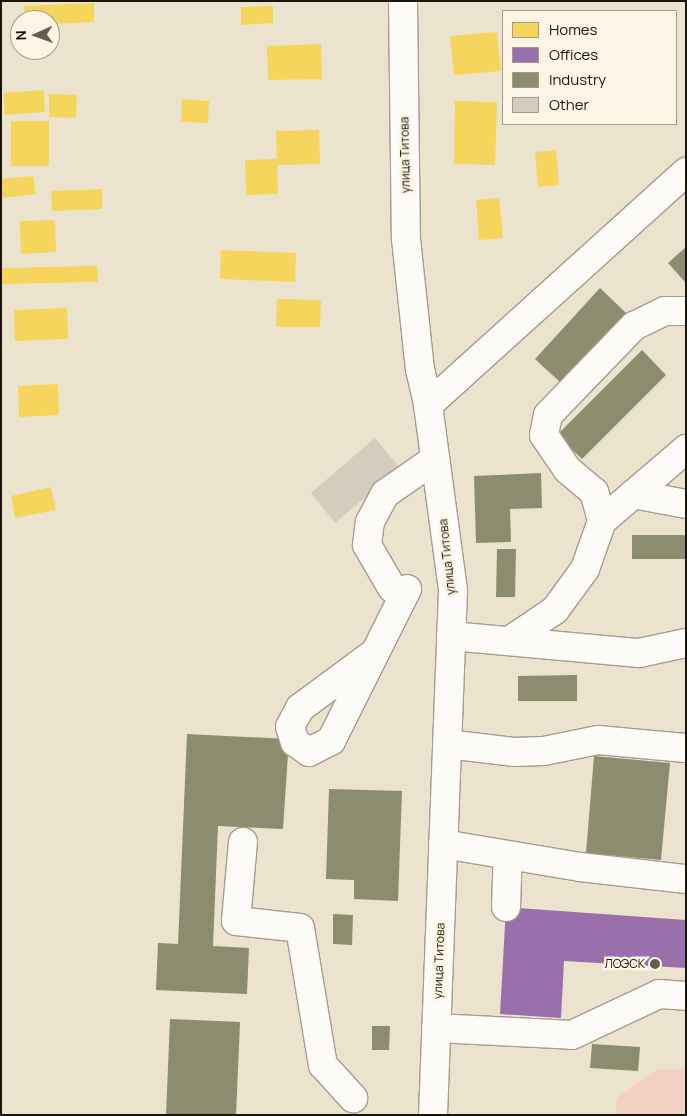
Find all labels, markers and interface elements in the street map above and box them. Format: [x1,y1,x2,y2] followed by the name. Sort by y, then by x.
[10,10,60,60] north arrow
[502,10,677,125] legend
[549,19,597,40] text: Homes
[11,30,30,41] text: N
[549,44,598,65] text: Offices
[549,69,606,90] text: Industry
[549,94,589,115] text: Other
[397,117,413,193] street label: улица Титова
[436,518,458,596] street label: улица Титова
[430,923,448,999] street label: улица Титова
[604,957,645,971] place label: ЛОЭСК
[649,958,661,970] marker: ЛОЭСК

